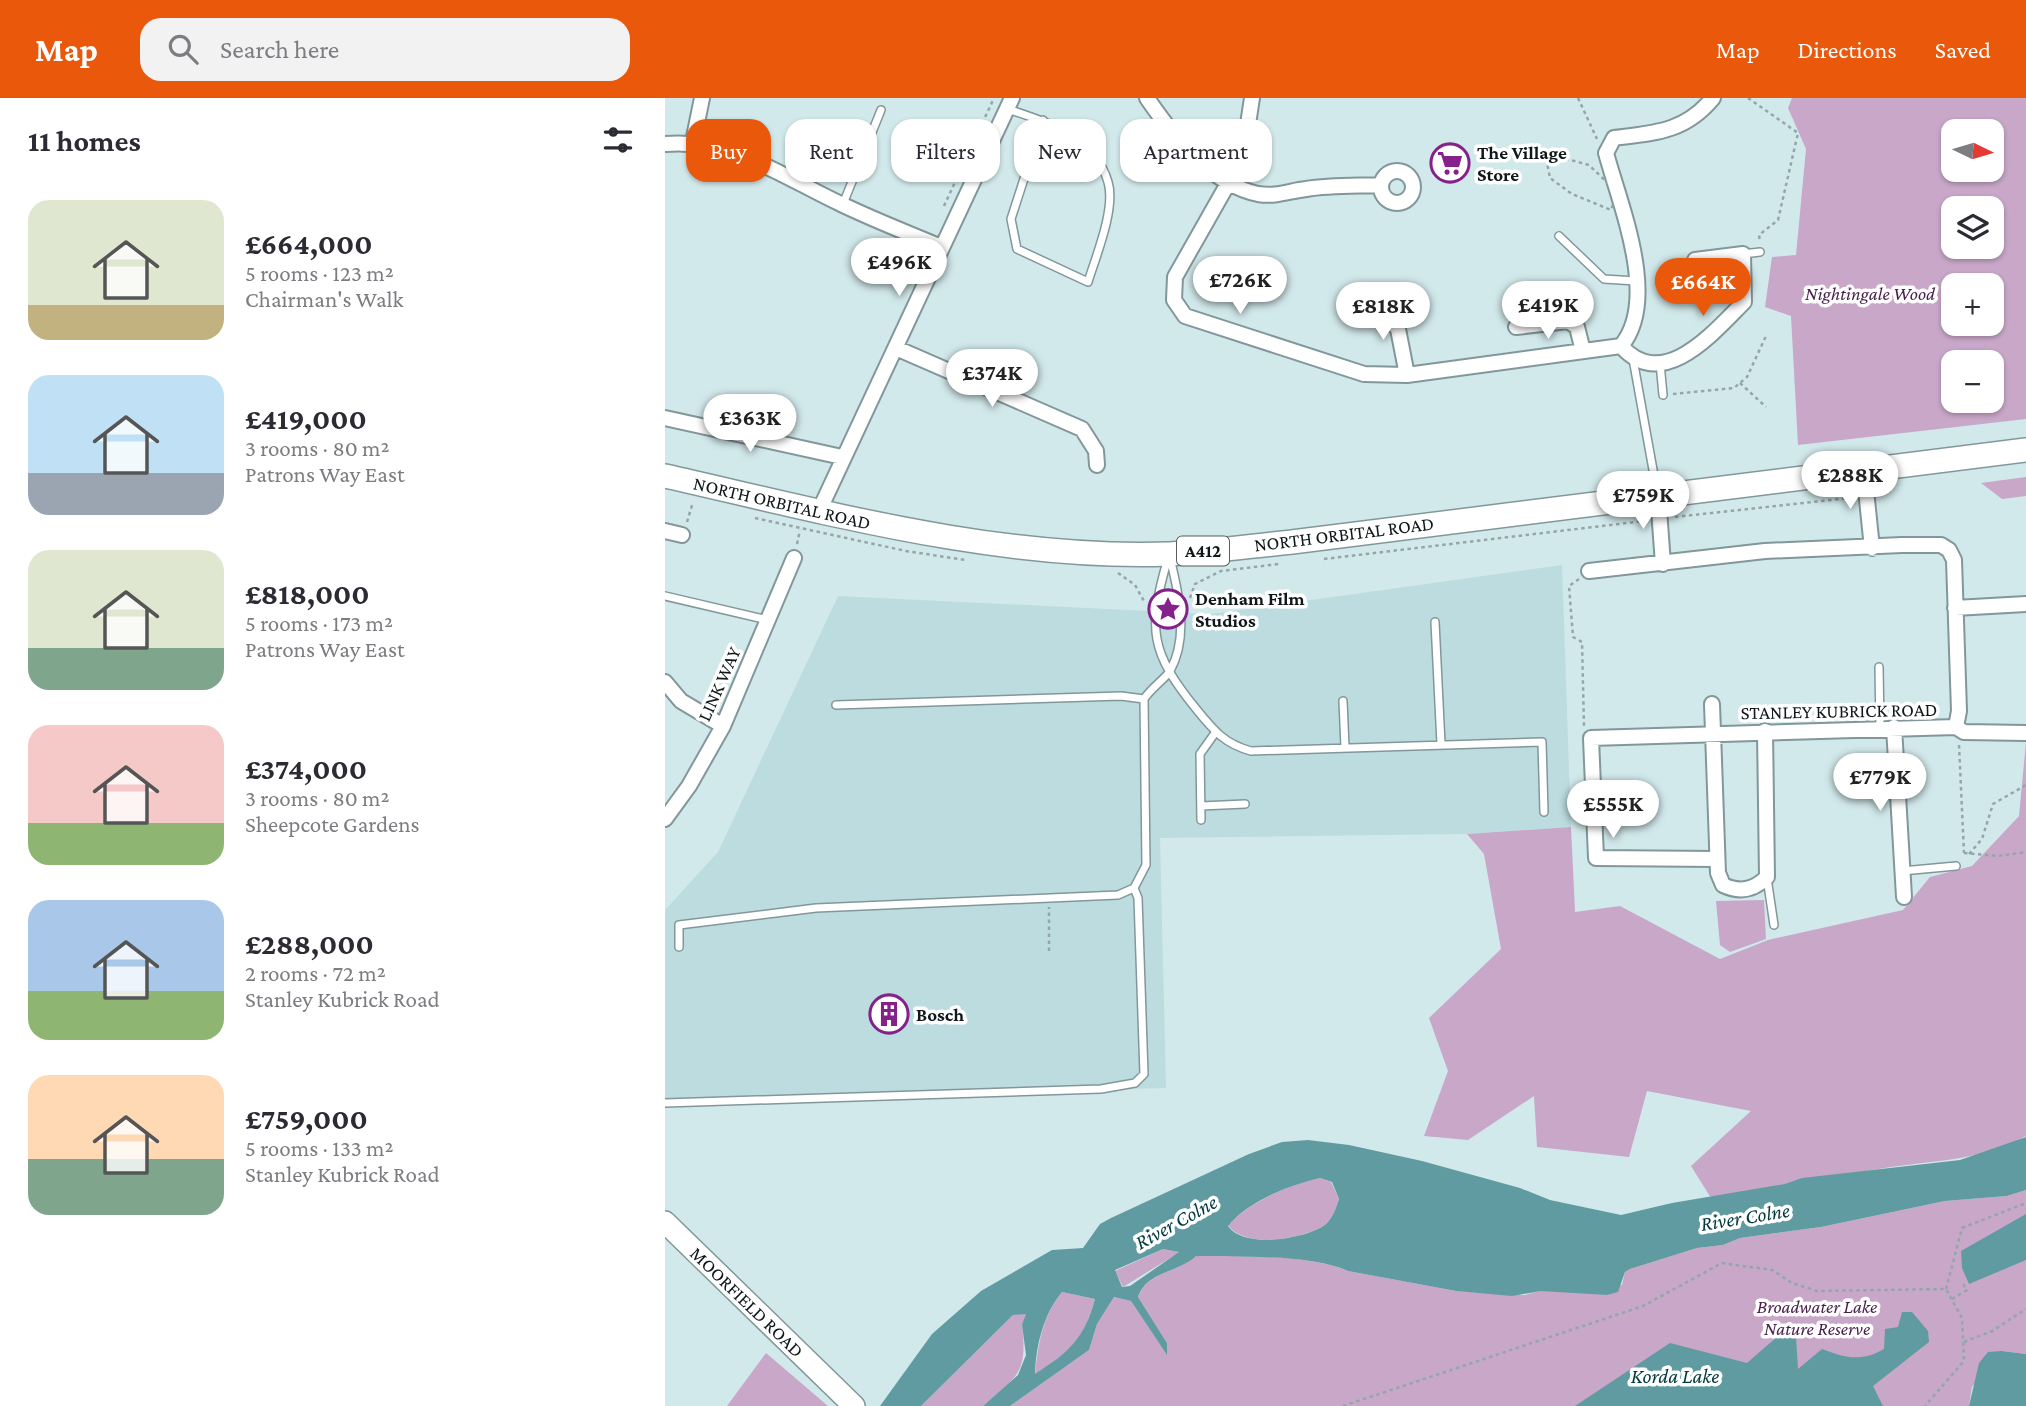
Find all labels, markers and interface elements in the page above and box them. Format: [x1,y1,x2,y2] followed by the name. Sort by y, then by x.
[140,18,630,81] search box
[164,30,202,68] icon: search
[35,31,98,68] text: Map
[220,35,339,64] text: Search here
[1716,36,1760,63] text: Map
[1798,36,1897,63] text: Directions
[1935,36,1991,63] text: Saved
[686,119,771,182] chip: Buy
[785,119,877,182] chip: Rent
[891,119,1000,182] chip: Filters
[1014,119,1106,182] chip: New
[1120,119,1272,182] chip: Apartment
[1941,119,2004,182] north arrow
[1941,119,2004,413] map controls
[599,121,637,159] icon: filters
[28,124,141,157] text: 11 homes
[1429,142,1471,184] supermarket icon: The Village Store
[1477,142,1567,185] place label: The Village Store
[1941,196,2004,259] button: layers
[245,227,373,260] text: £664,000
[84,228,168,312] icon: home
[850,238,948,298] pin: £496K
[867,248,931,274] text: £496K
[1191,256,1289,316] pin: £726K
[1654,258,1752,318] pin: £664K
[245,260,394,286] text: 5 rooms · 123 m²
[1209,266,1271,292] text: £726K
[1671,268,1735,294] text: £664K
[1941,273,2004,336] button: +
[1334,282,1432,342] pin: £818K
[1499,282,1597,341] pin: £419K
[1805,283,1936,304] park label: Nightingale Wood
[245,286,404,312] text: Chairman's Walk
[1518,291,1578,317] text: £419K
[1352,292,1414,318] text: £818K
[943,350,1041,409] pin: £374K
[1941,350,2004,413] button: −
[962,359,1022,385] text: £374K
[701,394,799,454] pin: £363K
[245,402,367,435] text: £419,000
[84,403,168,487] icon: home
[719,404,781,430] text: £363K
[245,435,390,461] text: 3 rooms · 80 m²
[1801,452,1899,511] pin: £288K
[245,461,405,487] text: Patrons Way East
[1817,461,1883,487] text: £288K
[691,472,873,534] street label: NORTH ORBITAL ROAD
[1594,472,1692,531] pin: £759K
[1612,481,1674,507] text: £759K
[1253,513,1435,555] street label: NORTH ORBITAL ROAD
[1177,536,1229,565] road number: A412
[245,577,370,610] text: £818,000
[84,578,168,662] icon: home
[1147,588,1189,630] place icon: Denham Film Studios
[1195,588,1305,631] place label: Denham Film Studios
[245,610,393,636] text: 5 rooms · 173 m²
[245,636,405,662] text: Patrons Way East
[693,643,745,724] street label: LINK WAY
[1741,699,1937,723] street label: STANLEY KUBRICK ROAD
[245,752,367,785] text: £374,000
[84,753,168,837] icon: home
[1831,754,1929,813] pin: £779K
[1849,763,1911,789] text: £779K
[1564,780,1662,840] pin: £555K
[245,785,390,811] text: 3 rooms · 80 m²
[1583,790,1643,816] text: £555K
[245,811,420,837] text: Sheepcote Gardens
[245,927,374,960] text: £288,000
[84,928,168,1012] icon: home
[245,960,386,986] text: 2 rooms · 72 m²
[245,986,440,1012] text: Stanley Kubrick Road
[868,993,910,1035] building icon: Bosch
[916,1004,964,1025] place label: Bosch
[245,1102,368,1135] text: £759,000
[84,1103,168,1187] icon: home
[245,1135,393,1161] text: 5 rooms · 133 m²
[245,1161,440,1187] text: Stanley Kubrick Road
[1131,1190,1221,1254] water label: River Colne
[1699,1198,1791,1236] water label: River Colne
[686,1243,808,1361] street label: MOORFIELD ROAD
[1757,1296,1877,1339] park label: Broadwater Lake Nature Reserve
[1631,1364,1719,1388] water label: Korda Lake

